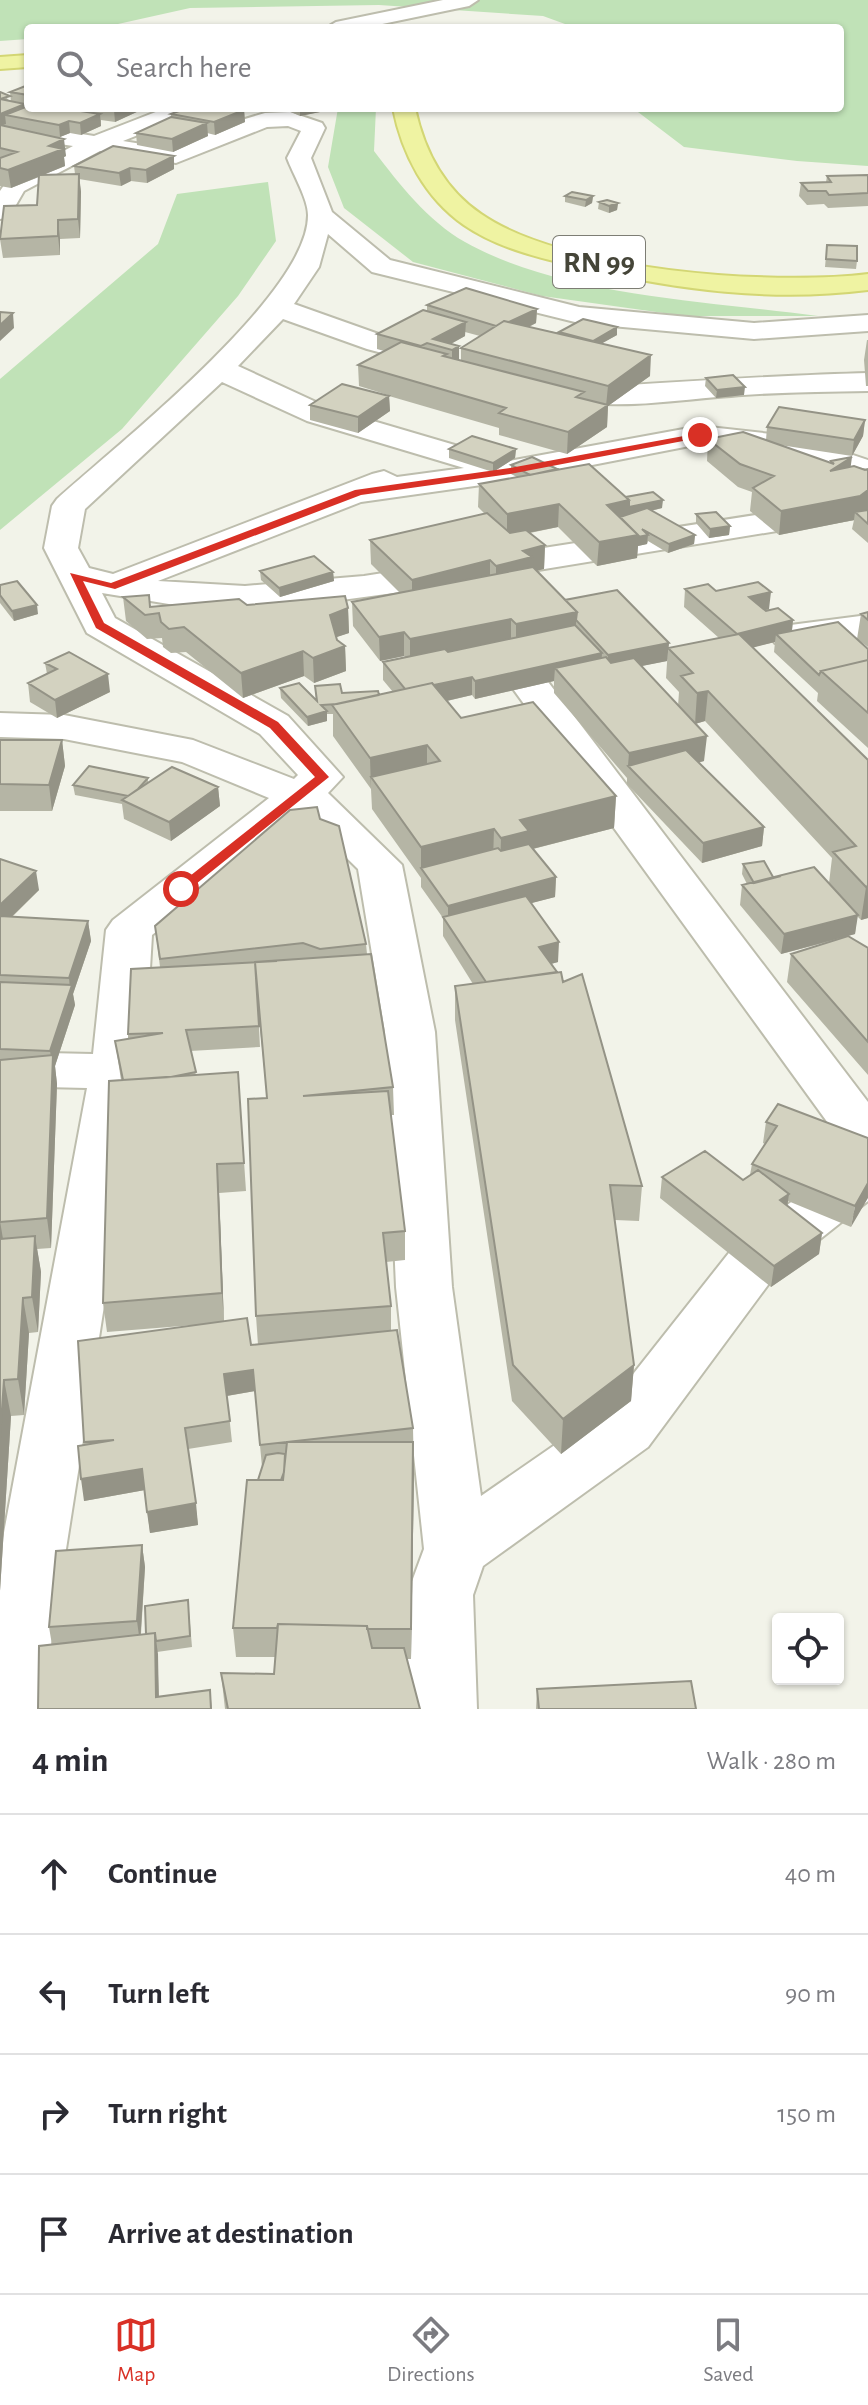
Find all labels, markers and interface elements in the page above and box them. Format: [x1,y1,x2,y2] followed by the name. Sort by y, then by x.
[24,24,844,112] search box
[52,46,96,90] icon: search
[116,53,252,83] text: Search here
[553,236,645,288] road number: RN 99
[682,417,718,453] route end
[163,871,199,907] route start
[772,1613,844,1685] map controls
[772,1613,844,1685] button: locate
[32,1744,109,1778] text: 4 min
[706,1748,836,1774] text: Walk · 280 m
[32,1852,76,1896] icon: ahead
[108,1859,217,1889] text: Continue
[785,1861,836,1887] text: 40 m
[32,1972,76,2016] icon: left
[108,1979,209,2009] text: Turn left
[785,1981,836,2007] text: 90 m
[32,2092,76,2136] icon: right
[108,2099,227,2129] text: Turn right
[777,2101,836,2127] text: 150 m
[32,2212,76,2256] icon: arrive
[108,2219,354,2249] text: Arrive at destination
[114,2313,158,2387] tab: Map
[387,2313,475,2387] tab: Directions
[703,2313,754,2387] tab: Saved

